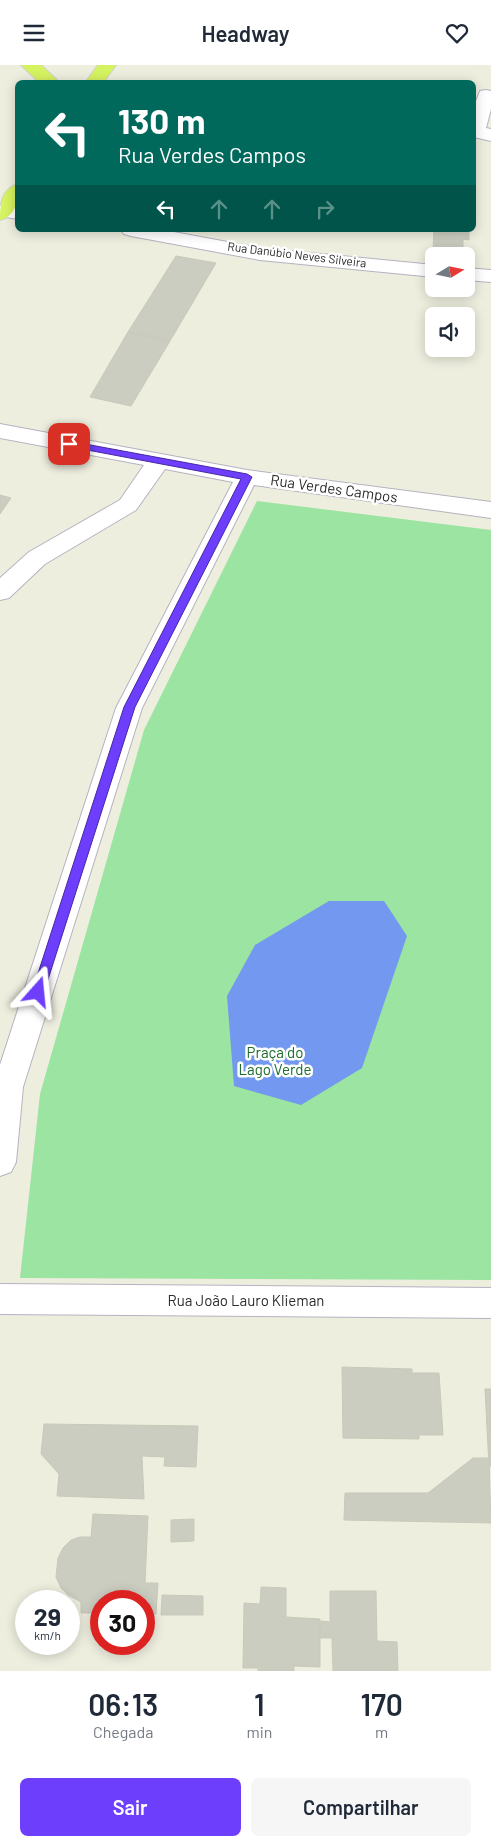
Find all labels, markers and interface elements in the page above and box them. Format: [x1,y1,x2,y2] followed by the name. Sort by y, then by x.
[20,19,48,47] icon: menu
[443,19,471,47] icon: heart
[202,20,289,46] text: Headway
[118,99,205,141] text: 130 m
[35,100,100,165] icon: left
[118,141,306,167] text: Rua Verdes Campos
[152,195,180,223] icon: left
[205,195,233,223] icon: ahead
[258,195,286,223] icon: ahead
[311,195,339,223] icon: right
[227,239,367,269] street label: Rua Danúbio Neves Silveira
[425,247,475,297] north arrow
[425,247,475,357] map controls
[425,307,475,357] button: sound
[48,423,90,465] pin
[55,430,83,458] icon: arrive
[269,470,399,506] street label: Rua Verdes Campos
[11,965,63,1017] position arrow
[238,1043,312,1078] park label: Praça do Lago Verde
[168,1291,324,1309] street label: Rua João Lauro Klieman
[90,1590,155,1655] speed limit sign: 30
[34,1601,61,1631] text: 29
[34,1628,61,1642] text: km/h
[88,1686,158,1722] text: 06:13
[254,1686,265,1722] text: 1
[361,1686,403,1722] text: 170
[93,1722,153,1741] text: Chegada
[246,1722,272,1741] text: min
[375,1722,388,1741] text: m
[20,1778,241,1836] button: Sair
[251,1778,471,1836] button: Compartilhar

